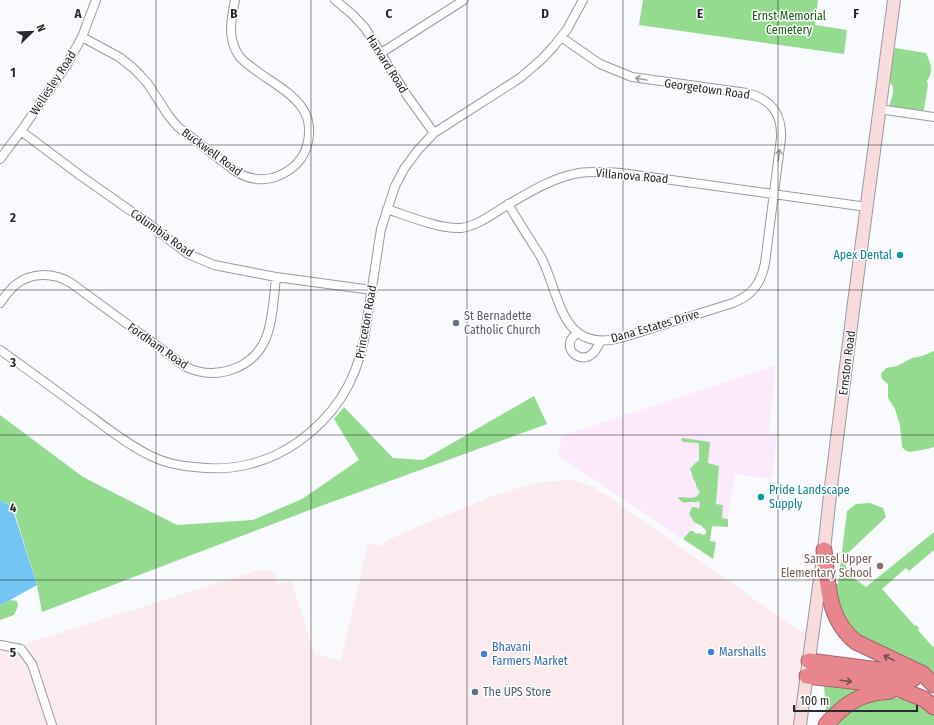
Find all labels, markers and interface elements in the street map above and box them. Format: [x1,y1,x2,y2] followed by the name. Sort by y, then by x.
[73,6,82,21] text: A
[230,6,238,21] text: B
[386,6,393,21] text: C
[541,6,549,21] text: D
[697,6,703,21] text: E
[853,6,859,21] text: F
[752,9,826,37] park label: Ernst Memorial Cemetery
[12,12,52,52] north arrow
[33,23,48,34] text: N
[363,32,411,96] street label: Harvard Road
[27,48,79,118] street label: Wellesley Road
[10,65,16,80] text: 1
[635,75,648,83] one-way arrow
[663,76,751,102] street label: Georgetown Road
[179,125,245,179] street label: Buckwell Road
[775,149,783,162] one-way arrow
[595,166,669,186] street label: Villanova Road
[128,206,196,260] street label: Columbia Road
[9,210,16,225] text: 2
[833,248,892,262] place label: Apex Dental
[895,250,905,260] marker: Apex Dental
[353,284,379,360] street label: Princeton Road
[609,307,701,345] street label: Dana Estates Drive
[464,309,540,337] place label: St Bernadette Catholic Church
[451,318,461,328] marker: St Bernadette Catholic Church
[125,320,191,372] street label: Fordham Road
[836,330,858,396] street label: Ernston Road
[9,355,16,370] text: 3
[769,483,850,511] place label: Pride Landscape Supply
[756,492,766,502] marker: Pride Landscape Supply
[10,500,17,515] text: 4
[781,552,873,580] place label: Samsel Upper Elementary School
[875,561,885,571] marker: Samsel Upper Elementary School
[492,640,568,668] place label: Bhavani Farmers Market
[10,645,16,660] text: 5
[719,645,766,659] place label: Marshalls
[706,647,716,657] marker: Marshalls
[479,649,489,659] marker: Bhavani Farmers Market
[883,654,895,661] one-way arrow
[839,677,852,685] one-way arrow
[483,685,551,699] place label: The UPS Store
[470,687,480,697] marker: The UPS Store
[794,687,917,713] scale bar
[800,694,829,708] text: 100 m

